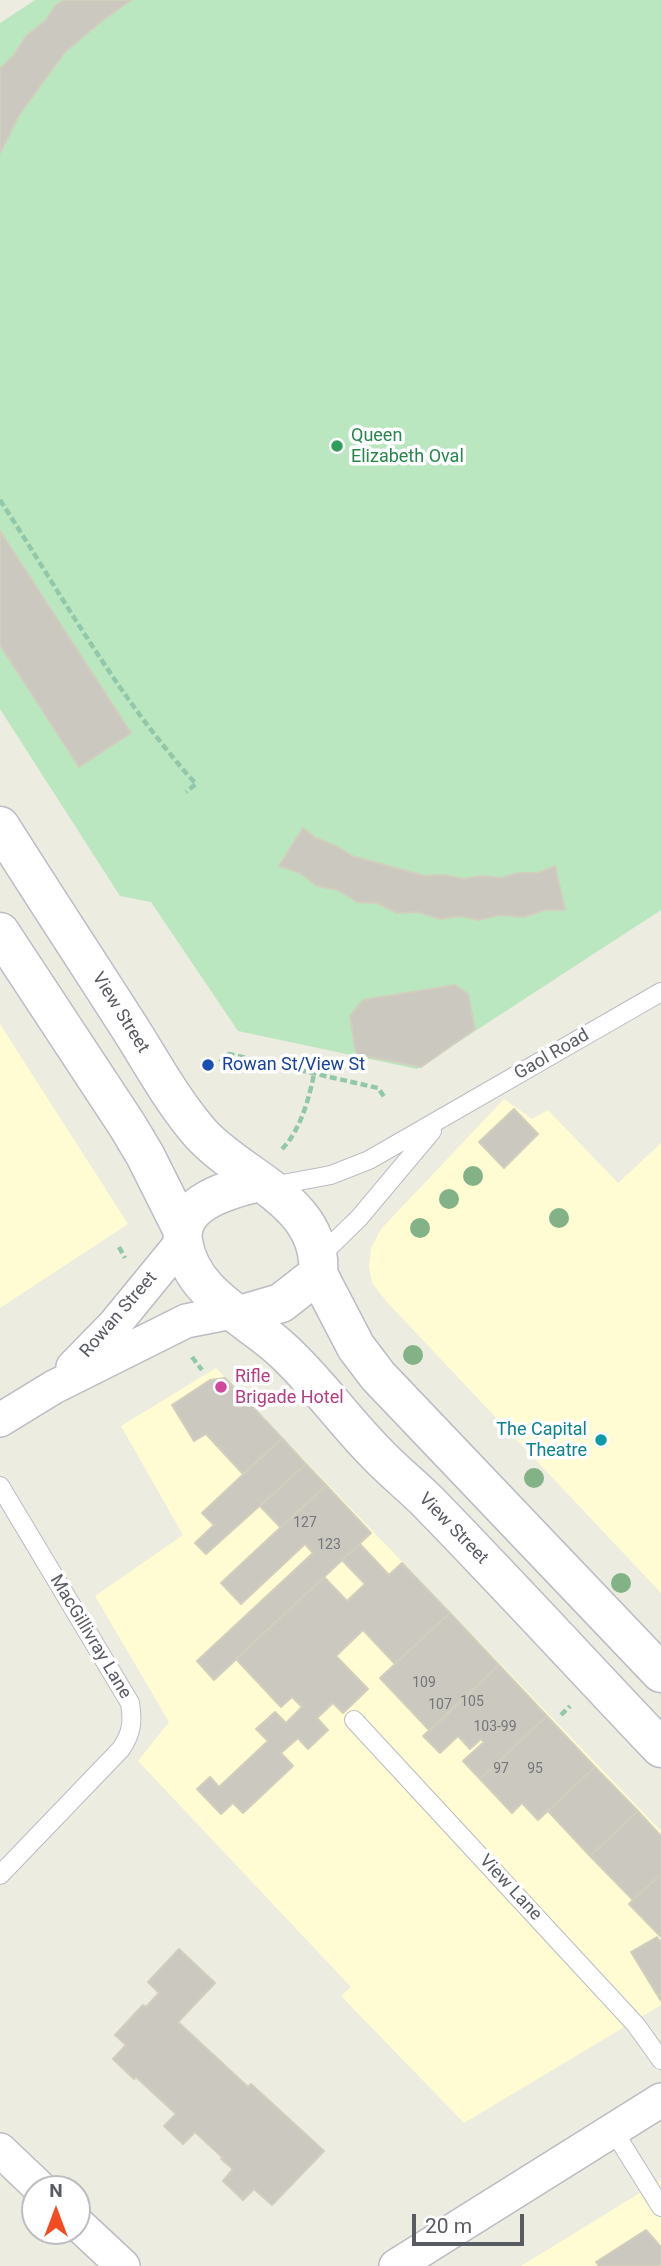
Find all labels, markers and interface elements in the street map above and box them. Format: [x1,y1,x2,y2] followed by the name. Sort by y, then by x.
[351,425,464,467] place label: Queen Elizabeth Oval
[329,438,345,454] marker: Queen Elizabeth Oval
[87,969,153,1057] street label: View Street
[511,1025,593,1085] street label: Gaol Road
[222,1054,365,1076] place label: Rowan St/View St
[200,1057,216,1073] marker: Rowan St/View St
[76,1268,162,1362] street label: Rowan Street
[235,1366,344,1408] place label: Rifle Brigade Hotel
[213,1379,229,1395] marker: Rifle Brigade Hotel
[496,1419,587,1462] place label: The Capital Theatre
[593,1432,609,1448] marker: The Capital Theatre
[414,1489,492,1569] street label: View Street
[293,1515,317,1531] house number: 127
[317,1537,341,1553] house number: 123
[44,1571,136,1703] street label: MacGillivray Lane
[412,1675,436,1691] house number: 109
[460,1694,484,1710] house number: 105
[428,1697,452,1713] house number: 107
[473,1719,517,1735] house number: 103-99
[493,1761,509,1777] house number: 97
[527,1761,543,1777] house number: 95
[474,1851,546,1925] street label: View Lane
[21,2175,91,2245] north arrow
[49,2179,63,2202] text: N
[416,2200,528,2244] scale bar
[425,2214,472,2238] text: 20 m

